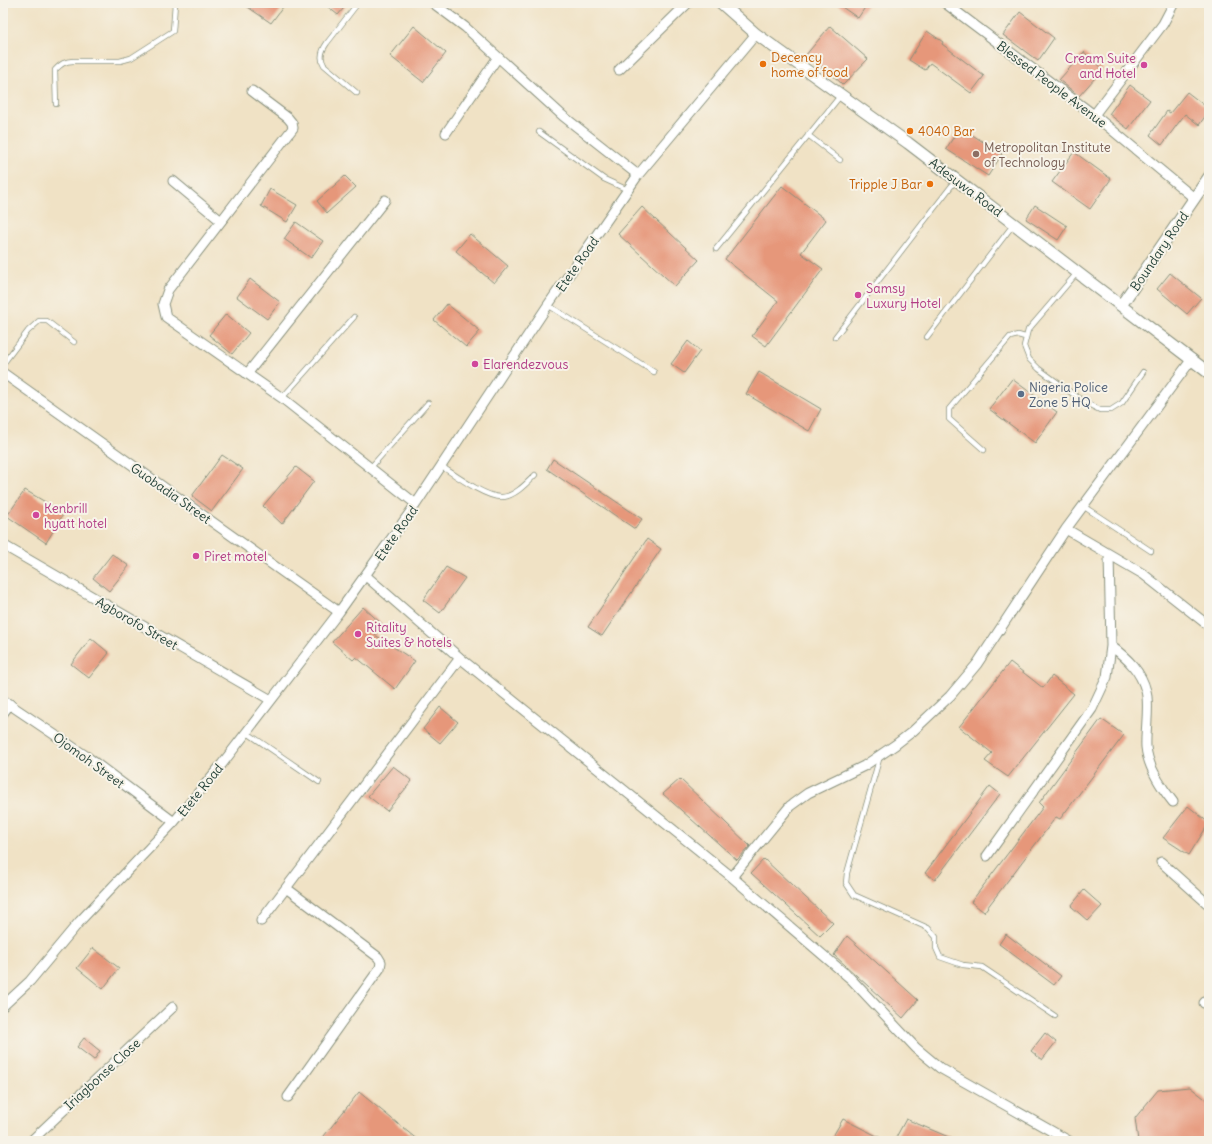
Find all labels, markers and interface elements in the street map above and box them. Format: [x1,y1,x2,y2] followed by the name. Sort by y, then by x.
[993,37,1110,131] street label: Blessed People Avenue
[771,49,849,81] place label: Decency home of food
[1065,50,1136,82] place label: Cream Suite and Hotel
[758,59,768,69] marker: Decency home of food
[1139,60,1149,70] marker: Cream Suite and Hotel
[918,123,975,140] place label: 4040 Bar
[905,126,915,136] marker: 4040 Bar
[984,139,1111,171] place label: Metropolitan Institute of Technology
[971,149,981,159] marker: Metropolitan Institute of Technology
[926,154,1006,221] street label: Adesuwa Road
[849,176,923,193] place label: Tripple J Bar
[925,179,935,189] marker: Tripple J Bar
[1127,208,1192,294] street label: Boundary Road
[552,233,603,295] street label: Etete Road
[866,280,941,312] place label: Samsy Luxury Hotel
[853,290,863,300] marker: Samsy Luxury Hotel
[483,356,568,373] place label: Elarendezvous
[470,359,480,369] marker: Elarendezvous
[1029,379,1108,411] place label: Nigeria Police Zone 5 HQ
[1016,389,1026,399] marker: Nigeria Police Zone 5 HQ
[127,459,215,528] street label: Guobadia Street
[44,500,107,532] place label: Kenbrill hyatt hotel
[371,502,422,564] street label: Etete Road
[31,510,41,520] marker: Kenbrill hyatt hotel
[204,548,267,565] place label: Piret motel
[191,551,201,561] marker: Piret motel
[93,593,181,654] street label: Agborofo Street
[366,619,452,651] place label: Ritality Suites & hotels
[353,629,363,639] marker: Ritality Suites & hotels
[50,729,128,792] street label: Ojomoh Street
[174,760,227,820] street label: Etete Road
[61,1035,144,1114] street label: Iriagbonse Close

